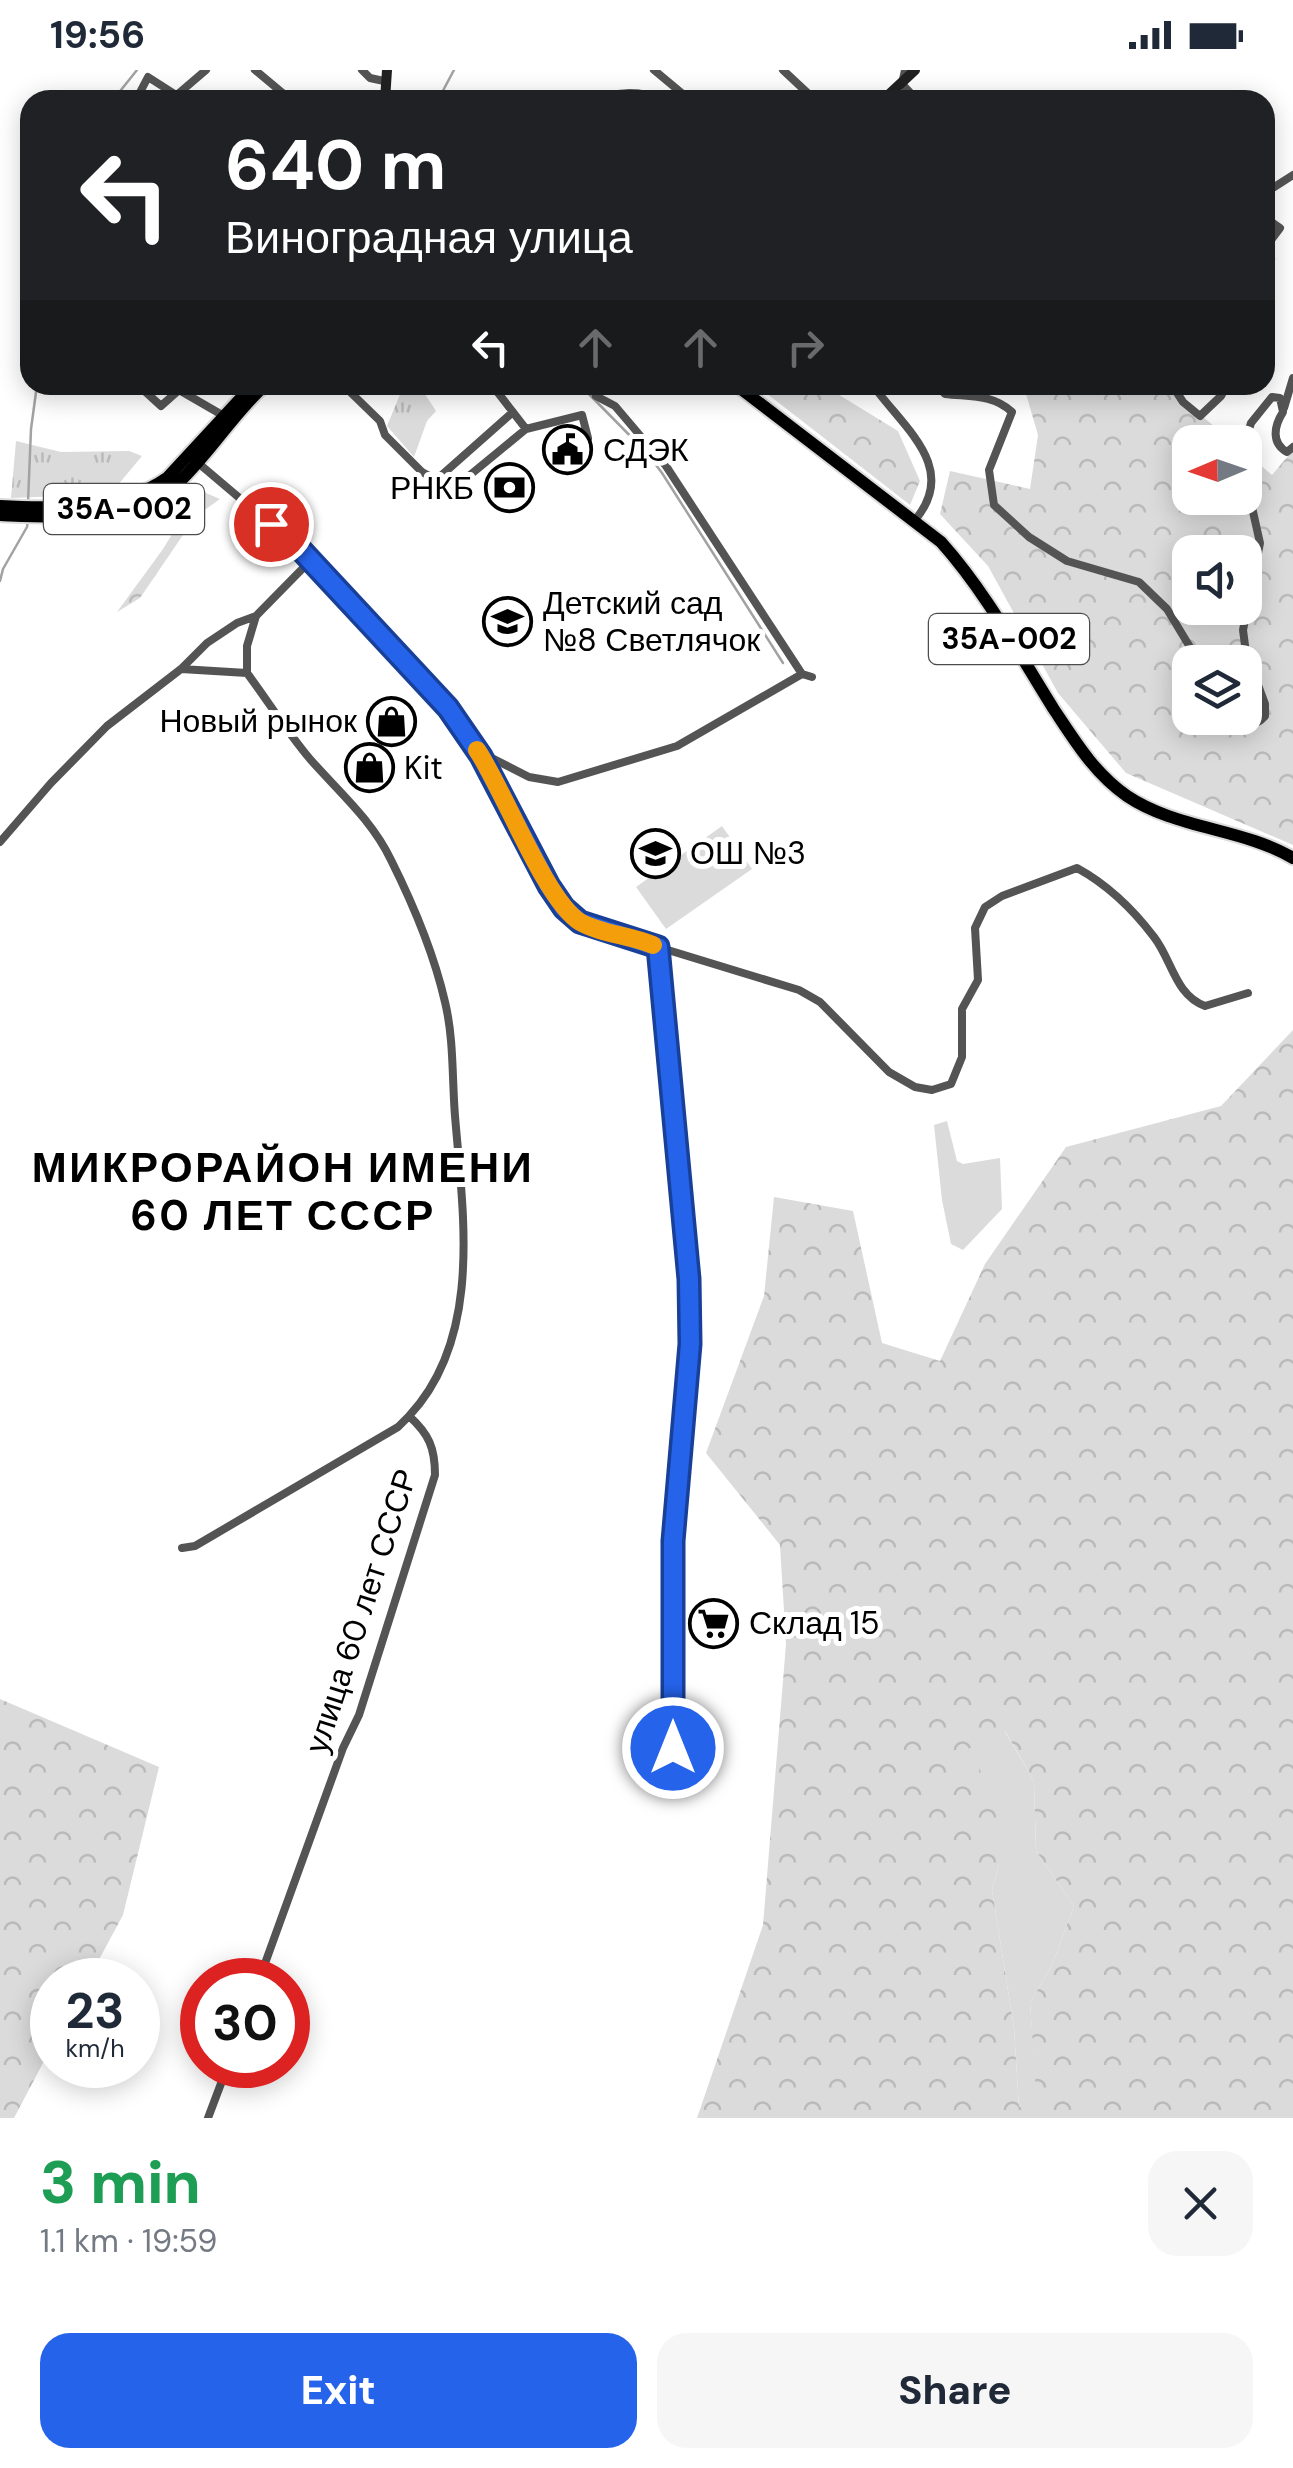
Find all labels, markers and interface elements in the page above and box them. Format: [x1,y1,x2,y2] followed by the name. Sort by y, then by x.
[50,10,145,60] text: 19:56
[225,120,446,211] text: 640 m
[60,130,190,260] icon: left
[225,208,633,267] text: Виноградная улица
[463,320,518,375] icon: left
[568,320,623,375] icon: ahead
[673,320,728,375] icon: ahead
[778,320,833,375] icon: right
[542,424,594,476] public building icon: СДЭК
[1172,425,1262,515] north arrow
[1172,425,1262,735] map controls
[603,429,689,471] place label: СДЭК
[483,462,535,514] bank icon: РНКБ
[390,467,474,509] place label: РНКБ
[229,482,314,567] pin
[44,484,204,534] road number: 35А-002
[244,497,299,552] icon: arrive
[1172,535,1262,625] button: sound
[543,582,761,661] place label: Детский сад №8 Светлячок
[482,595,534,647] school or university icon: Детский сад №8 Светлячок
[929,614,1089,664] road number: 35А-002
[1172,645,1262,735] button: layers
[366,695,418,747] shop icon: Новый рынок
[159,700,358,742] place label: Новый рынок
[343,742,395,794] shop icon: Kit
[404,747,443,789] place label: Kit
[629,827,681,879] school or university icon: ОШ №3
[690,832,806,874] place label: ОШ №3
[32,1140,534,1243] district label: МИКРОРАЙОН ИМЕНИ 60 ЛЕТ СССР
[295,1464,427,1758] street label: улица 60 лет СССР
[688,1597,740,1649] supermarket icon: Склад 15
[749,1602,880,1644] place label: Склад 15
[621,1696,725,1800] position arrow
[180,1958,310,2088] speed limit sign: 30
[66,1978,125,2044] text: 23
[65,2032,125,2065] text: km/h
[40,2143,201,2222] text: 3 min
[1148,2151,1253,2256] button: close
[40,2220,217,2262] text: 1.1 km · 19:59
[40,2333,637,2448] button: Exit
[657,2333,1253,2448] button: Share

